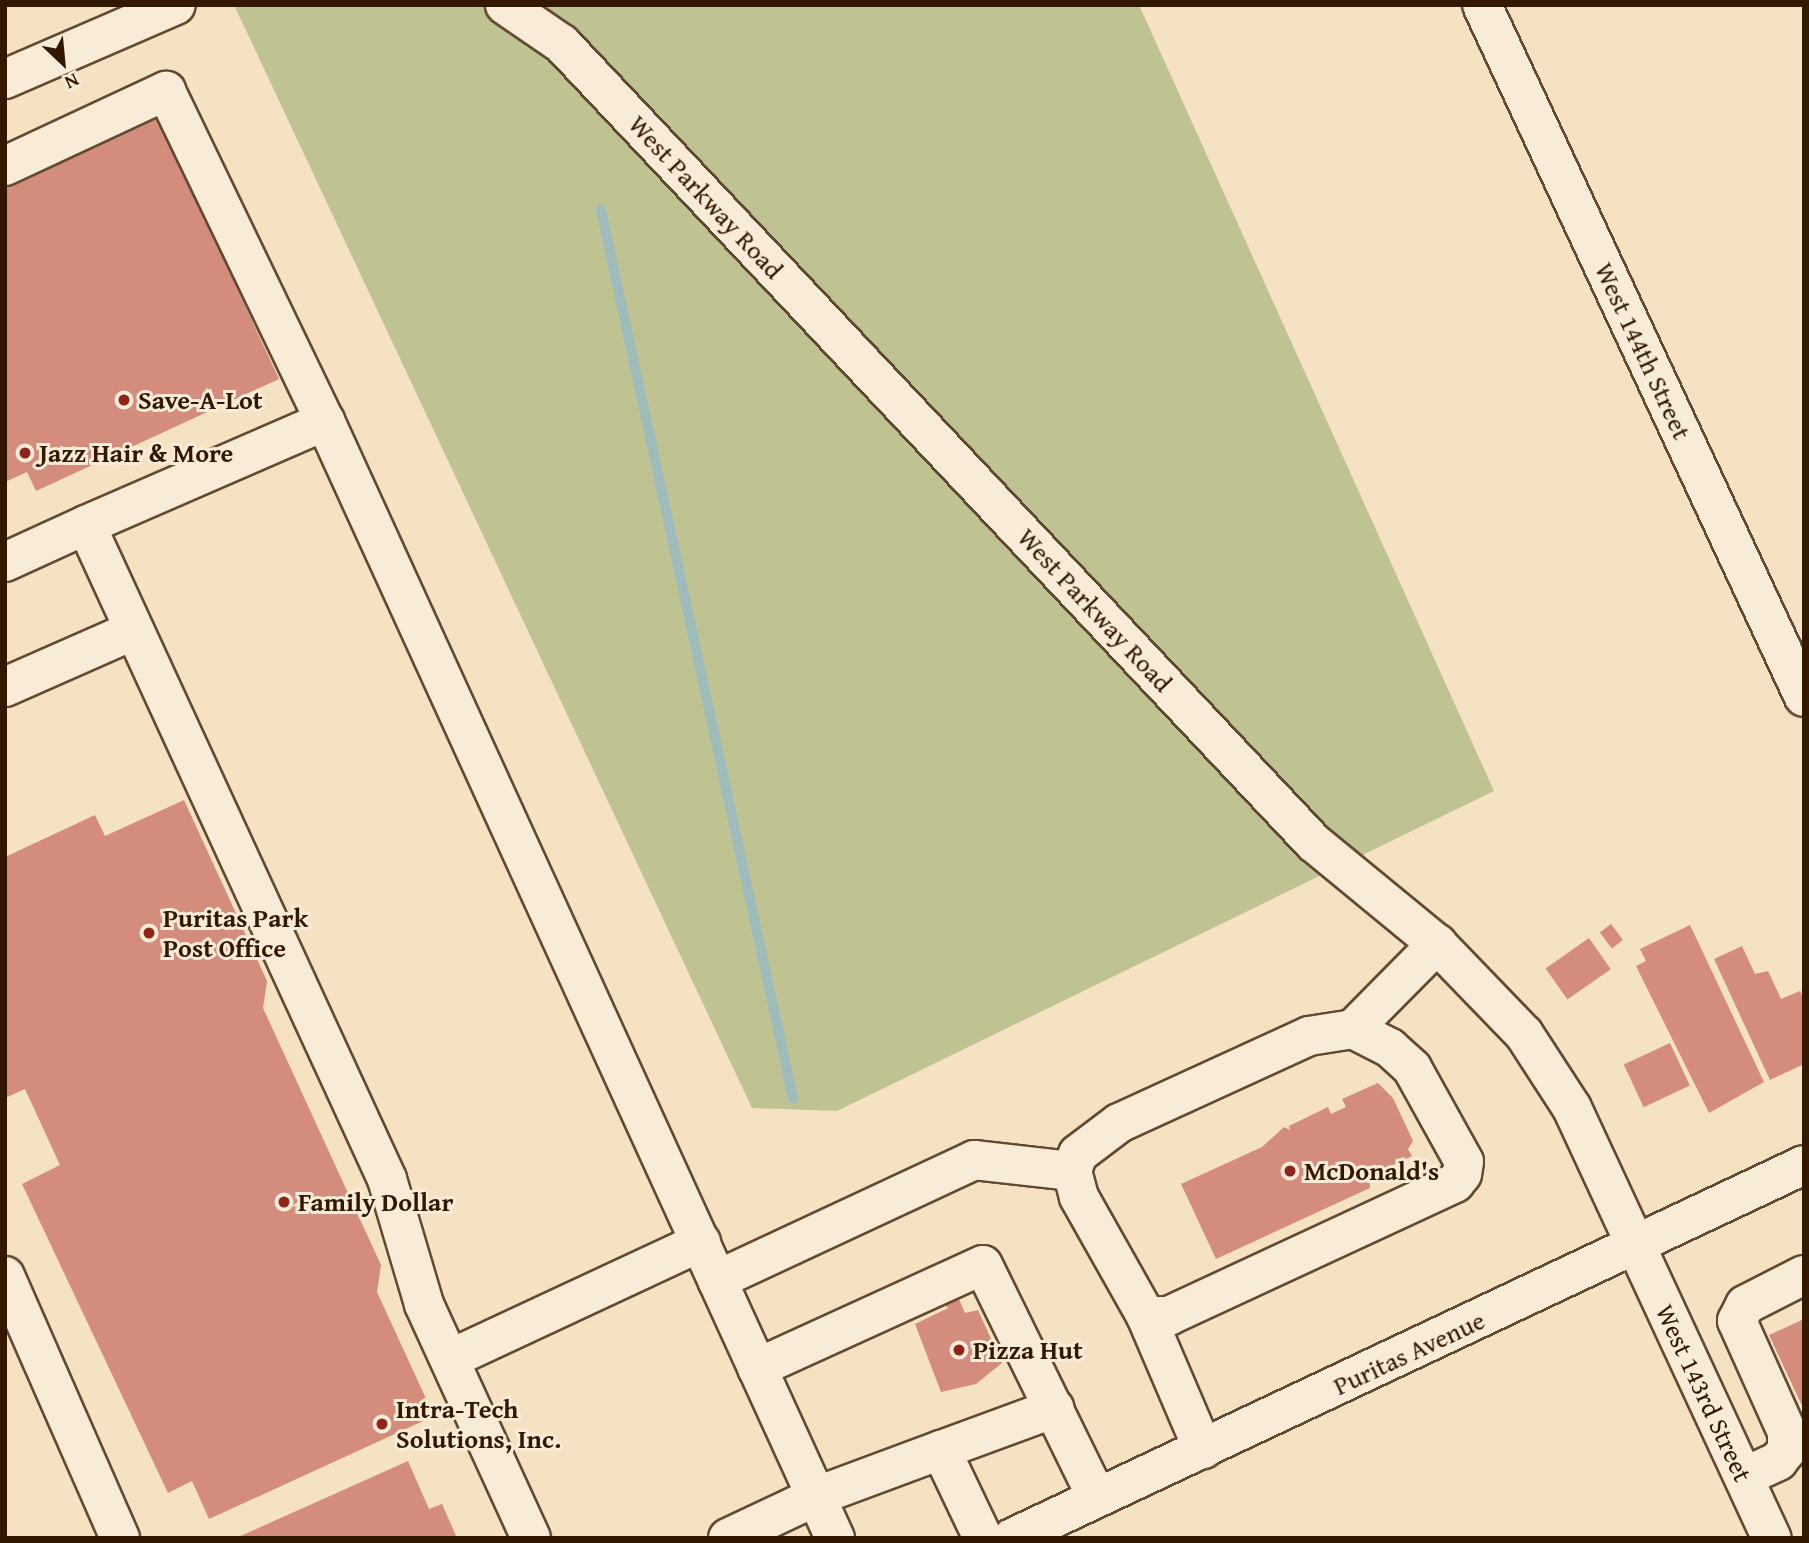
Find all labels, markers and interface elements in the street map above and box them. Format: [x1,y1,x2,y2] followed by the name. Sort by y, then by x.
[28,28,98,98] north arrow
[60,67,84,97] text: N
[622,109,790,285] street label: West Parkway Road
[1588,258,1698,444] street label: West 144th Street
[138,384,263,416] place label: Save-A-Lot
[116,392,132,408] marker: Save-A-Lot
[39,437,233,469] place label: Jazz Hair & More
[17,445,33,461] marker: Jazz Hair & More
[1011,522,1179,698] street label: West Parkway Road
[163,902,308,964] place label: Puritas Park Post Office
[141,925,157,941] marker: Puritas Park Post Office
[1304,1155,1439,1187] place label: McDonald's
[1282,1163,1298,1179] marker: McDonald's
[298,1186,453,1218] place label: Family Dollar
[276,1194,292,1210] marker: Family Dollar
[1649,1299,1759,1487] street label: West 143rd Street
[1328,1304,1490,1402] street label: Puritas Avenue
[973,1334,1083,1366] place label: Pizza Hut
[951,1342,967,1358] marker: Pizza Hut
[396,1393,561,1454] place label: Intra-Tech Solutions, Inc.
[374,1416,390,1432] marker: Intra-Tech Solutions, Inc.

